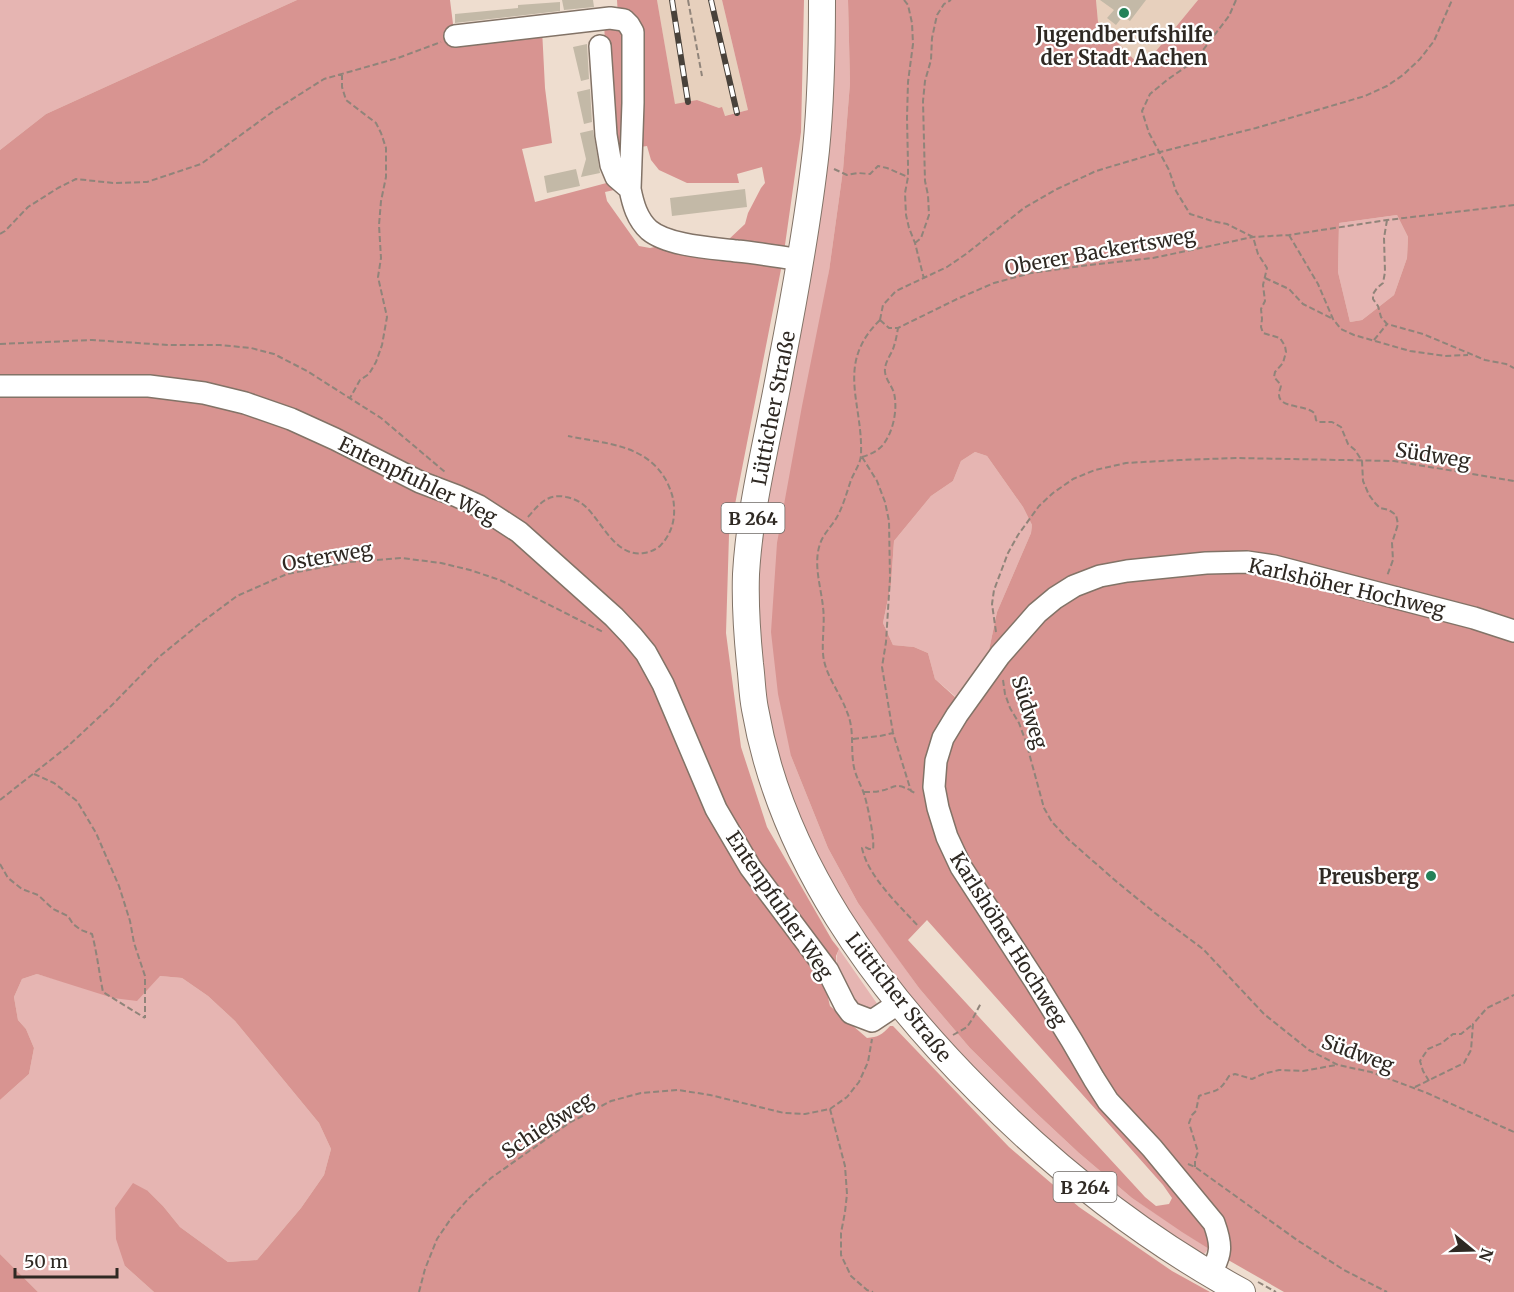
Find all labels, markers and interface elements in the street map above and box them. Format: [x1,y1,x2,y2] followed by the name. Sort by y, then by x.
[1117,6,1131,20] marker: Jugendberufshilfe der Stadt Aachen
[1034,22,1213,70] place label: Jugendberufshilfe der Stadt Aachen
[1003,222,1197,280] street label: Oberer Backertsweg
[746,329,800,487] street label: Lütticher Straße
[334,431,502,529] street label: Entenpfuhler Weg
[1394,437,1472,473] street label: Südweg
[722,503,784,533] road number: B 264
[280,536,374,576] street label: Osterweg
[1246,552,1448,622] street label: Karlshöher Hochweg
[1006,672,1054,752] street label: Südweg
[721,826,839,984] street label: Entenpfuhler Weg
[945,847,1073,1031] street label: Karlshöher Hochweg
[1318,864,1419,889] place label: Preusberg
[1424,869,1438,883] marker: Preusberg
[841,928,957,1066] street label: Lütticher Straße
[1318,1028,1398,1078] street label: Südweg
[497,1086,597,1164] street label: Schießweg
[1054,1172,1116,1202] road number: B 264
[1442,1220,1502,1280] north arrow
[15,1241,117,1279] scale bar
[1475,1246,1498,1264] text: N
[24,1250,68,1273] text: 50 m

